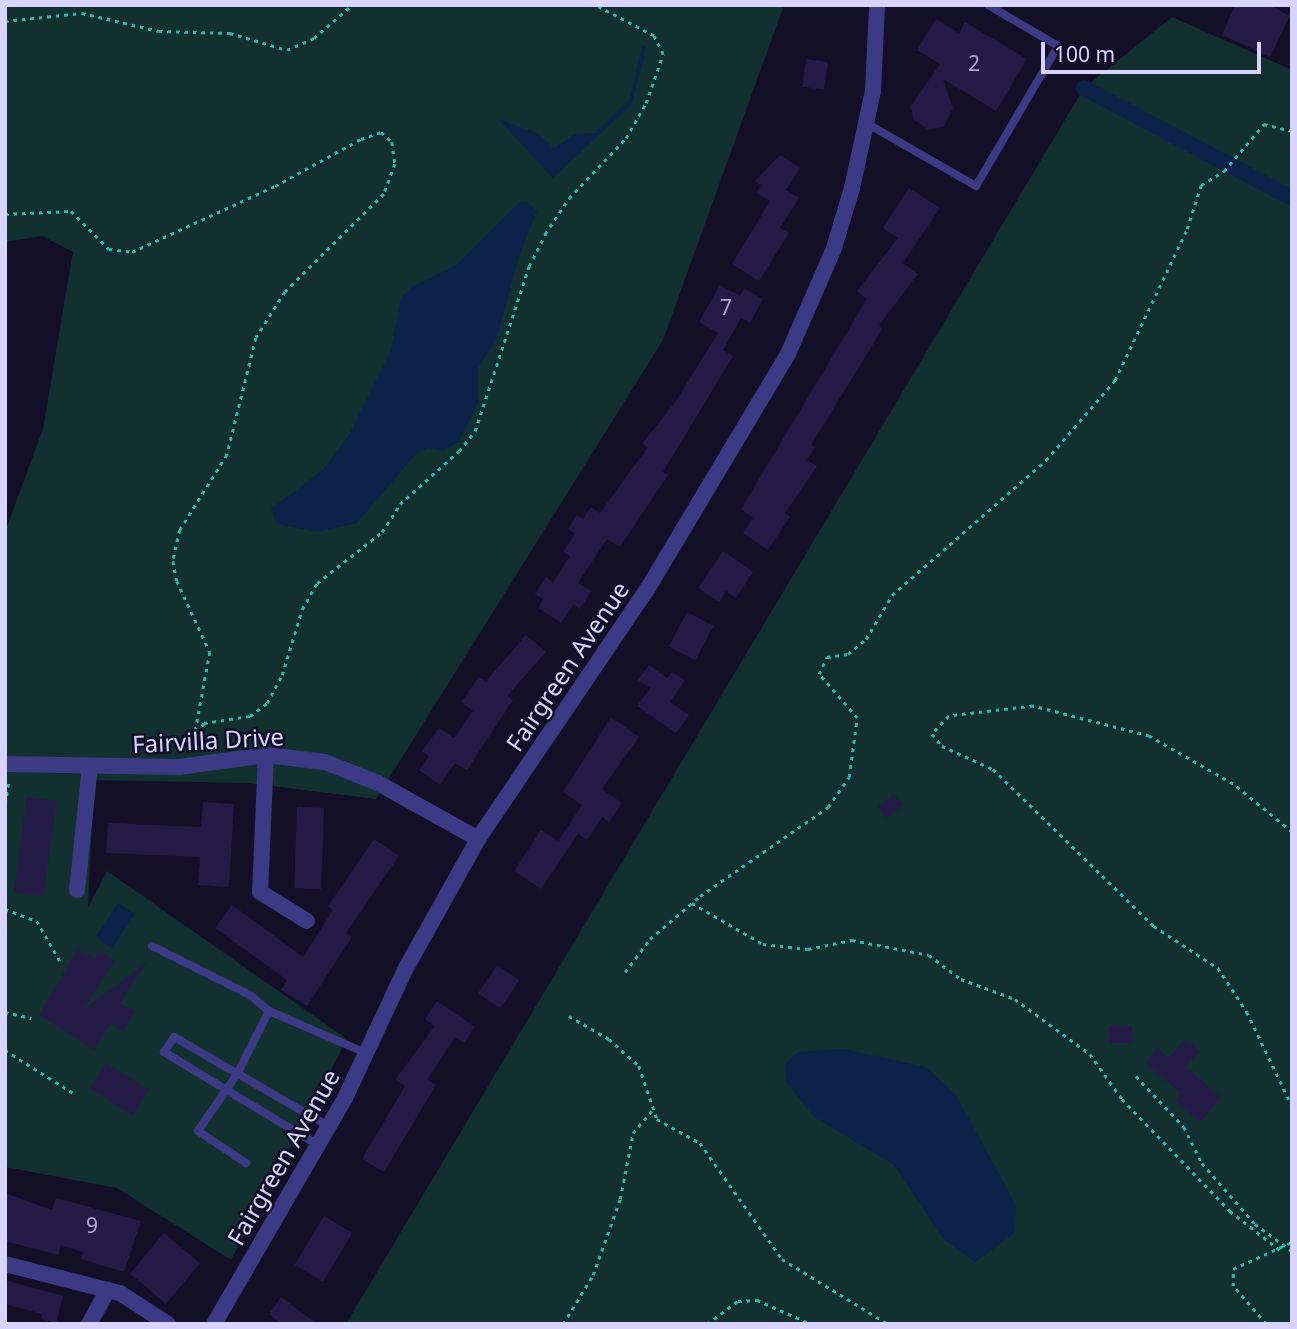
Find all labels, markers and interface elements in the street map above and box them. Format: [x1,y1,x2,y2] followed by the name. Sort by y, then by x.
[1045,28,1266,72] scale bar
[1054,40,1115,68] text: 100 m
[968,50,980,76] house number: 2
[720,294,732,320] house number: 7
[500,576,634,756] street label: Fairgreen Avenue
[131,722,285,758] street label: Fairvilla Drive
[221,1064,345,1250] street label: Fairgreen Avenue
[86,1212,98,1238] house number: 9

